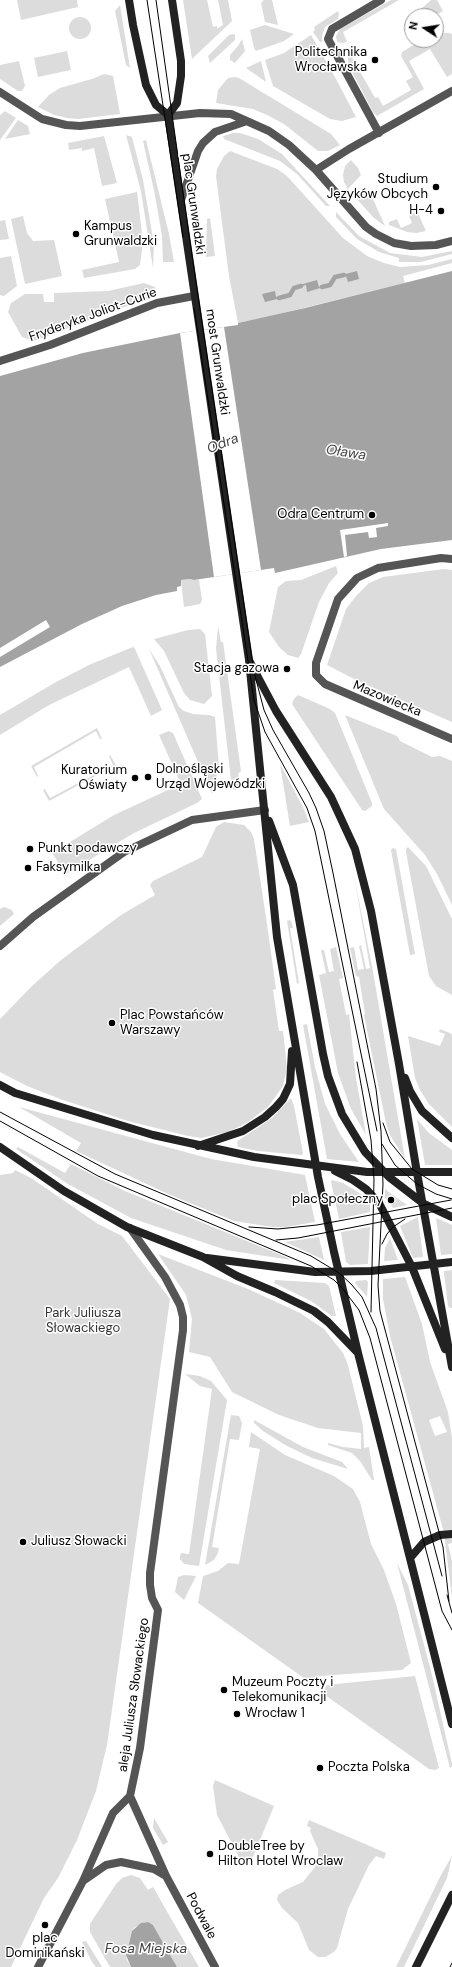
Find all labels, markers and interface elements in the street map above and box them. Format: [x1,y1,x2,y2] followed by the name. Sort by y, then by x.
[404,8,444,48] north arrow
[406,20,421,31] text: N
[295,45,367,76] place label: Politechnika Wrocławska
[370,55,380,65] marker: Politechnika Wrocławska
[178,152,208,256] street label: plac Grunwaldzki
[327,172,428,203] place label: Studium Języków Obcych
[431,182,441,192] marker: Studium Języków Obcych
[409,203,433,219] place label: H-4
[436,206,446,216] marker: H-4
[84,219,157,250] place label: Kampus Grunwaldzki
[71,229,81,239] marker: Kampus Grunwaldzki
[27,285,159,345] street label: Fryderyka Joliot-Curie
[202,308,232,416] street label: most Grunwaldzki
[205,430,241,458] water label: Odra
[325,442,367,464] water label: Oława
[277,507,364,523] place label: Odra Centrum
[367,510,377,520] marker: Odra Centrum
[194,661,279,677] place label: Stacja gazowa
[282,664,292,674] marker: Stacja gazowa
[350,678,424,720] street label: Mazowiecka
[156,762,265,793] place label: Dolnośląski Urząd Wojewódzki
[61,763,127,794] place label: Kuratorium Oświaty
[143,772,153,782] marker: Dolnośląski Urząd Wojewódzki
[130,773,140,783] marker: Kuratorium Oświaty
[38,841,137,857] place label: Punkt podawczy
[25,844,35,854] marker: Punkt podawczy
[36,860,100,876] place label: Faksymilka
[23,863,33,873] marker: Faksymilka
[120,1008,224,1039] place label: Plac Powstańców Warszawy
[107,1018,117,1028] marker: Plac Powstańców Warszawy
[292,1192,383,1208] place label: plac Społeczny
[386,1195,396,1205] marker: plac Społeczny
[45,1306,121,1337] park label: Park Juliusza Słowackiego
[31,1534,126,1550] place label: Juliusz Słowacki
[18,1537,28,1547] marker: Juliusz Słowacki
[115,1617,153,1773] street label: aleja Juliusza Słowackiego
[232,1675,333,1706] place label: Muzeum Poczty i Telekomunikacji
[219,1685,229,1695] marker: Muzeum Poczty i Telekomunikacji
[245,1706,305,1722] place label: Wrocław 1
[232,1709,242,1719] marker: Wrocław 1
[328,1760,410,1776] place label: Poczta Polska
[315,1763,325,1773] marker: Poczta Polska
[218,1839,343,1870] place label: DoubleTree by Hilton Hotel Wroclaw
[205,1849,215,1859] marker: DoubleTree by Hilton Hotel Wroclaw
[182,1890,220,1942] street label: Podwale
[40,1920,50,1930] marker: plac Dominikański
[5,1931,85,1962] place label: plac Dominikański
[105,1941,187,1957] water label: Fosa Miejska

